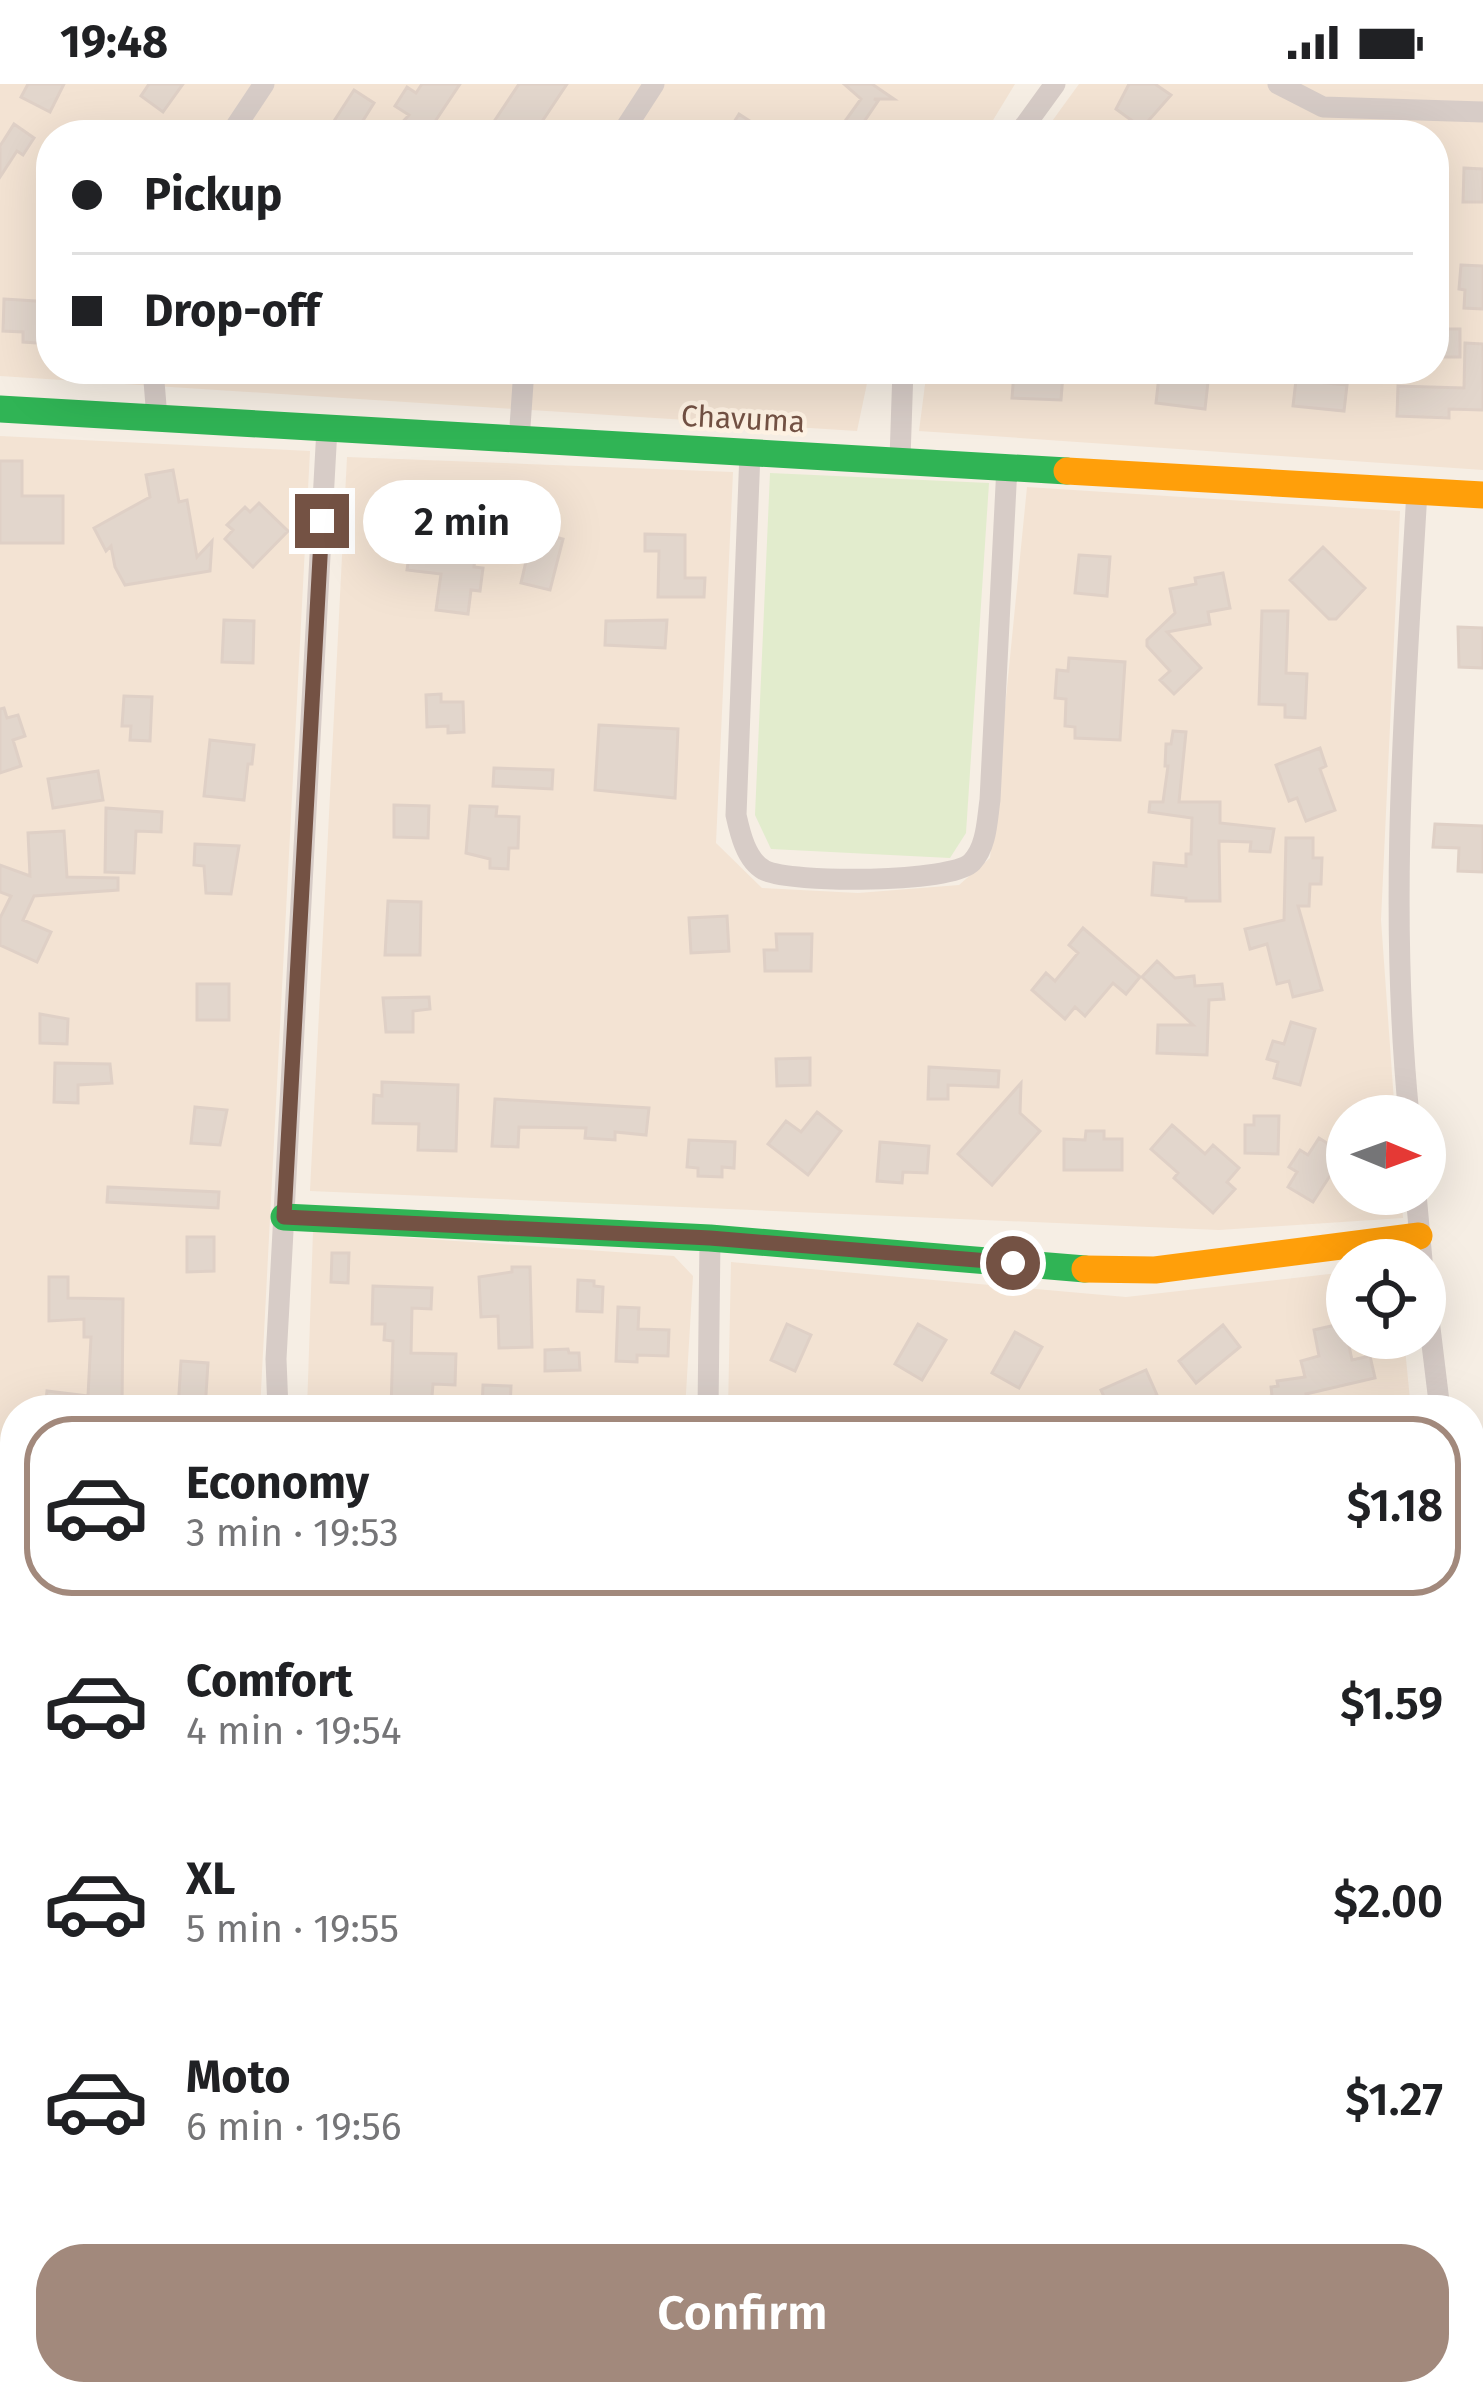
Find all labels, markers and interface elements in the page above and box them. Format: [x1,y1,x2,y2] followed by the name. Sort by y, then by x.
[60,15,168,69] text: 19:48
[144,168,282,222] text: Pickup
[144,284,320,338] text: Drop-off
[680,398,806,440] street label: Chavuma
[364,479,562,563] callout: 2 min
[295,494,349,548] route end
[414,499,510,545] text: 2 min
[1326,1095,1446,1215] north arrow
[1326,1095,1446,1359] map controls
[986,1236,1040,1290] route start
[1326,1239,1446,1359] button: locate
[42,1452,150,1560] icon: car
[186,1456,369,1510] text: Economy
[1347,1479,1443,1533] text: $1.18
[186,1510,399,1556] text: 3 min · 19:53
[42,1650,150,1758] icon: car
[186,1654,353,1708] text: Comfort
[1340,1677,1443,1731] text: $1.59
[186,1708,402,1754] text: 4 min · 19:54
[42,1848,150,1956] icon: car
[186,1852,235,1906] text: XL
[1334,1875,1443,1929] text: $2.00
[186,1906,399,1952] text: 5 min · 19:55
[42,2046,150,2154] icon: car
[186,2050,291,2104] text: Moto
[1345,2073,1443,2127] text: $1.27
[186,2104,402,2150] text: 6 min · 19:56
[36,2244,1449,2382] button: Confirm

